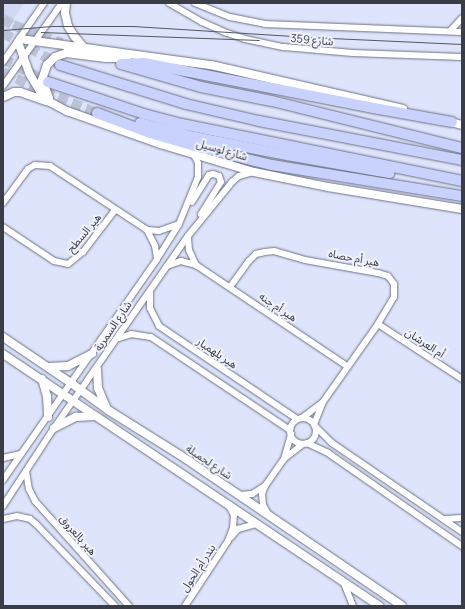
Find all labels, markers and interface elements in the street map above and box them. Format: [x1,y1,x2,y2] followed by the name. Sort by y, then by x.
[290,32,334,48] street label: شارع 359
[195,136,249,164] street label: شارع لوسيل
[64,211,104,255] street label: هير السطح
[327,247,381,269] street label: هير أم حصاه
[257,290,299,324] street label: هير أم جنه
[91,298,135,354] street label: شارع السمرية
[403,325,447,361] street label: أم العرشان
[194,335,240,371] street label: هير بلهمبار
[184,442,234,482] street label: شارع لجميلة
[57,512,99,558] street label: هير بالعروق
[178,542,218,594] street label: بندر أم الحول

